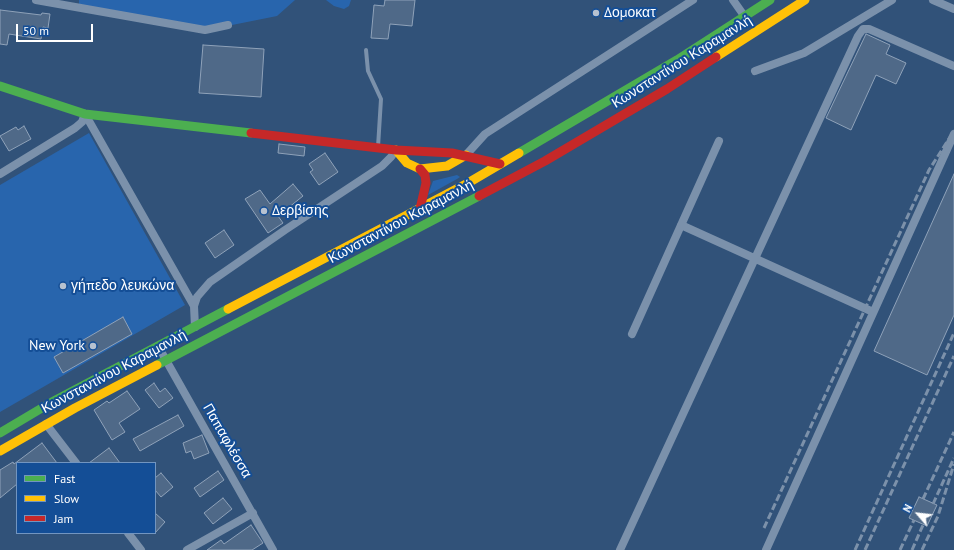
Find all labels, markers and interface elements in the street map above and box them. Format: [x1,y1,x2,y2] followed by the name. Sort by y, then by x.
[604,5,656,21] place label: Δομοκατ
[591,8,601,18] marker: Δομοκατ
[609,12,755,112] street label: Κωνσταντίνου Καραμανλή
[18,16,95,42] scale bar
[23,23,49,38] text: 50 m
[326,177,476,267] street label: Κωνσταντίνου Καραμανλή
[272,203,328,219] place label: Δερβίσης
[259,206,269,216] marker: Δερβίσης
[71,278,174,294] place label: γήπεδο λευκώνα
[58,281,68,291] marker: γήπεδο λευκώνα
[39,327,189,417] street label: Κωνσταντίνου Καραμανλή
[29,338,85,354] place label: New York
[88,341,98,351] marker: New York
[199,401,255,481] street label: Παπαφλέσσα
[16,462,156,534] legend
[54,471,75,486] text: Fast
[54,491,79,506] text: Slow
[898,494,938,534] north arrow
[900,502,915,515] text: N
[54,511,73,526] text: Jam

